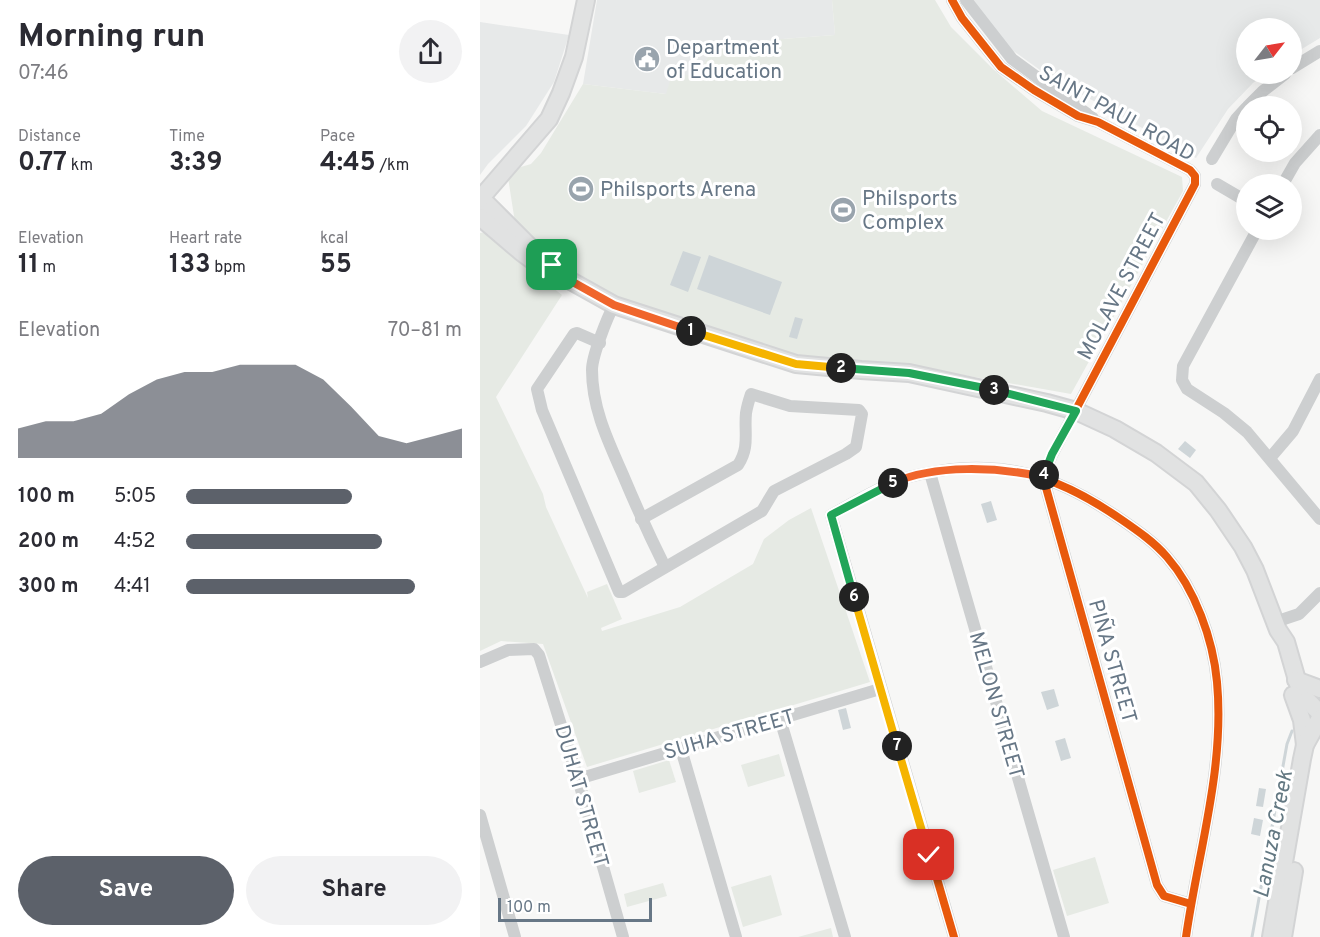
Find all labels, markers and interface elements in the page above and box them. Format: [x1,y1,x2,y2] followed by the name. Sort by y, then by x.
[18,17,205,59] text: Morning run
[1236,18,1302,84] north arrow
[1236,18,1302,240] map controls
[399,20,462,83] button: share
[666,35,782,86] place label: Department of Education
[632,44,662,74] public building icon: Department of Education
[1033,60,1199,168] street label: SAINT PAUL ROAD
[18,61,69,87] text: 07:46
[1236,96,1302,162] button: locate
[18,127,81,147] text: Distance
[169,127,205,147] text: Time
[320,127,355,147] text: Pace
[18,147,67,180] text: 0.77
[169,147,222,180] text: 3:39
[320,147,376,180] text: 4:45
[67,156,93,176] text: km
[376,156,409,176] text: /km
[566,174,596,204] sports icon: Philsports Arena
[1236,174,1302,240] button: layers
[600,177,756,204] place label: Philsports Arena
[862,186,958,237] place label: Philsports Complex
[828,195,858,225] sports icon: Philsports Complex
[1072,208,1172,365] street label: MOLAVE STREET
[18,229,84,249] text: Elevation
[169,229,242,249] text: Heart rate
[320,229,348,249] text: kcal
[526,239,577,290] pin
[535,248,568,281] icon: arrive
[18,249,39,282] text: 11
[169,249,211,282] text: 133
[320,249,352,282] text: 55
[39,258,56,278] text: m
[211,258,246,278] text: bpm
[676,316,706,346] pin: 1
[18,318,100,344] text: Elevation
[388,318,462,344] text: 70–81 m
[688,321,694,341] text: 1
[826,353,856,383] pin: 2
[836,358,846,378] text: 2
[979,375,1009,405] pin: 3
[989,380,999,400] text: 3
[1029,460,1059,490] pin: 4
[1039,465,1049,485] text: 4
[878,468,908,498] pin: 5
[888,473,898,493] text: 5
[18,484,75,510] text: 100 m
[114,484,156,510] text: 5:05
[18,529,79,555] text: 200 m
[114,529,155,555] text: 4:52
[18,574,79,600] text: 300 m
[114,574,151,600] text: 4:41
[839,582,869,612] pin: 6
[849,587,859,607] text: 6
[1081,596,1142,726] street label: PIÑA STREET
[962,629,1029,782] street label: MELON STREET
[661,704,798,767] street label: SUHA STREET
[547,722,614,871] street label: DUHAT STREET
[882,731,912,761] pin: 7
[893,736,901,756] text: 7
[1249,767,1300,901] water label: Lanuza Creek
[903,829,954,880] pin
[912,838,945,871] icon: check
[18,856,234,925] button: Save
[246,856,462,925] button: Share
[498,895,652,922] scale bar
[507,898,551,918] text: 100 m

